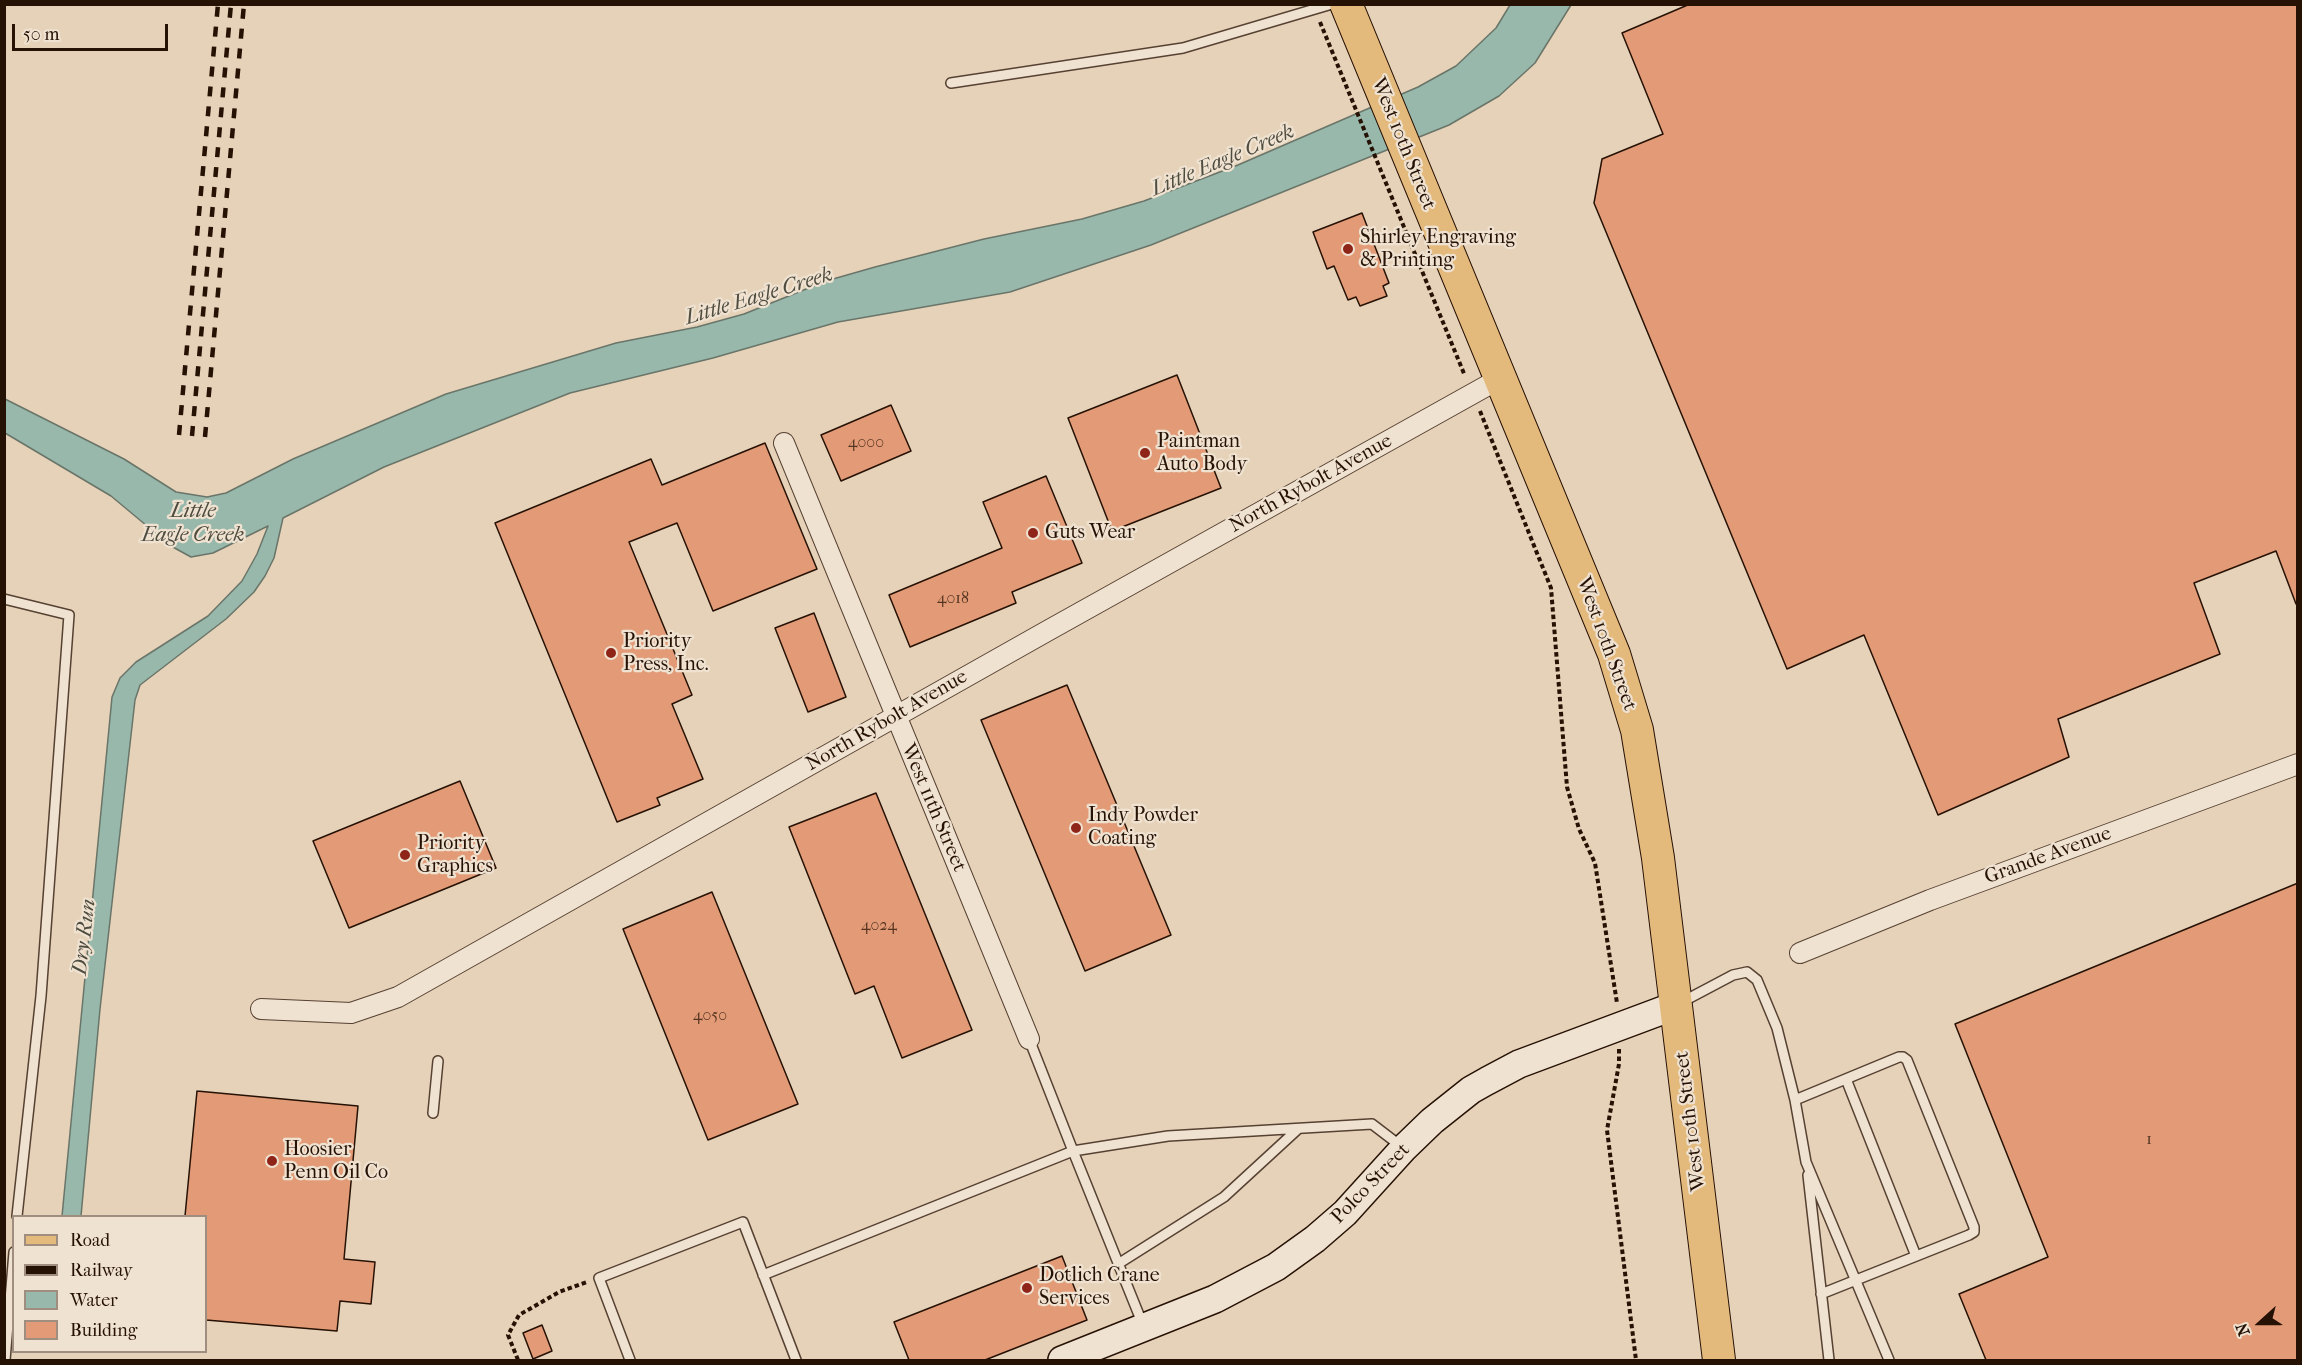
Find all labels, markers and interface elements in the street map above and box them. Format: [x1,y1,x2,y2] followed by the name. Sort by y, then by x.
[15,12,171,50] scale bar
[23,24,59,45] text: 50 m
[1366,74,1440,214] street label: West 10th Street
[1148,119,1298,203] water label: Little Eagle Creek
[1360,226,1516,273] place label: Shirley Engraving & Printing
[1341,242,1355,256] marker: Shirley Engraving & Printing
[682,263,836,331] water label: Little Eagle Creek
[1225,429,1397,539] street label: North Rybolt Avenue
[1157,430,1247,477] place label: Paintman Auto Body
[848,433,884,453] house number: 4000
[1138,446,1152,460] marker: Paintman Auto Body
[141,499,245,549] water label: Little Eagle Creek
[1045,521,1135,545] place label: Guts Wear
[1026,526,1040,540] marker: Guts Wear
[1571,574,1641,714] street label: West 10th Street
[937,589,969,609] house number: 4018
[623,630,709,677] place label: Priority Press, Inc.
[604,646,618,660] marker: Priority Press, Inc.
[802,665,972,777] street label: North Rybolt Avenue
[895,740,971,876] street label: West 11th Street
[1088,804,1198,851] place label: Indy Powder Coating
[1069,821,1083,835] marker: Indy Powder Coating
[1981,822,2115,890] street label: Grande Avenue
[417,832,493,879] place label: Priority Graphics
[398,848,412,862] marker: Priority Graphics
[68,898,102,976] water label: Dry Run
[861,916,897,936] house number: 4024
[693,1006,727,1026] house number: 4050
[1671,1050,1711,1192] street label: West 10th Street
[2146,1130,2152,1150] house number: 1
[284,1138,388,1185] place label: Hoosier Penn Oil Co
[1327,1139,1415,1229] street label: Polco Street
[265,1154,279,1168] marker: Hoosier Penn Oil Co
[12,1215,207,1353] legend
[70,1230,110,1251] text: Road
[70,1260,133,1281] text: Railway
[1039,1264,1160,1311] place label: Dotlich Crane Services
[1020,1281,1034,1295] marker: Dotlich Crane Services
[70,1290,118,1311] text: Water
[2230,1293,2290,1353] north arrow
[70,1320,137,1341] text: Building
[2232,1321,2254,1339] text: N

